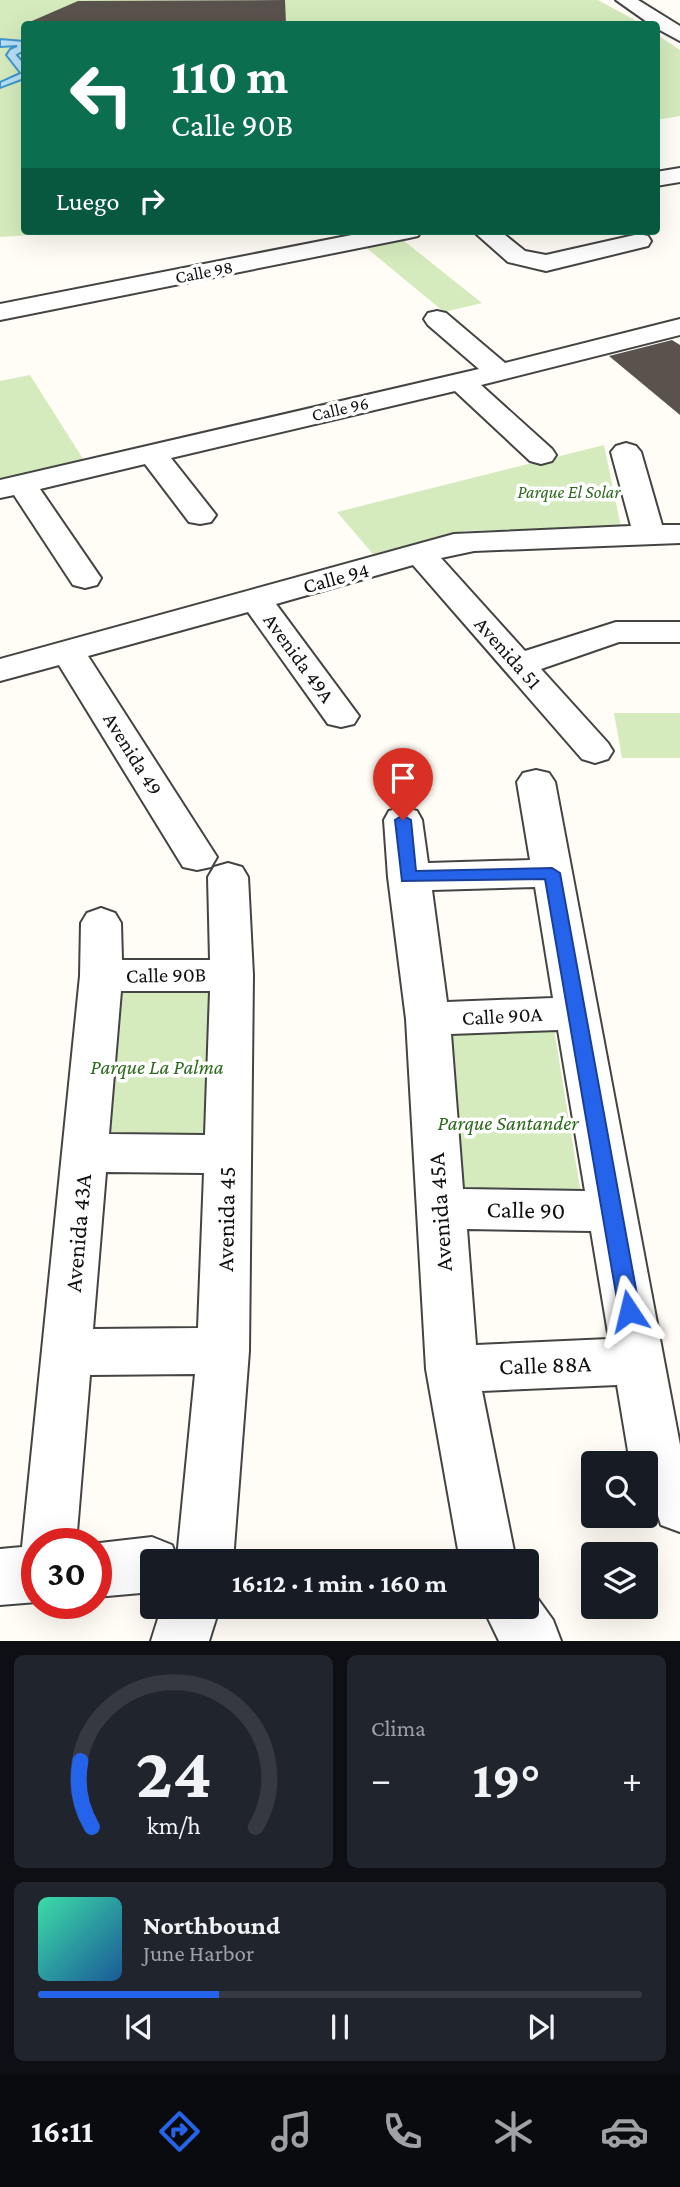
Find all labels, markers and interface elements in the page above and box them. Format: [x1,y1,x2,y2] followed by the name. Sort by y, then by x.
[56,49,147,140] icon: left
[171,49,288,104] text: 110 m
[171,107,293,143] text: Calle 90B
[133,182,171,220] icon: right
[56,187,119,216] text: Luego
[173,257,235,287] street label: Calle 98
[310,393,370,425] street label: Calle 96
[517,482,621,502] park label: Parque El Solar
[300,558,372,598] street label: Calle 94
[259,609,339,707] street label: Avenida 49A
[469,612,547,694] street label: Avenida 51
[98,708,168,800] street label: Avenida 49
[373,748,433,820] pin
[384,759,422,797] icon: arrive
[126,962,206,988] street label: Calle 90B
[461,1002,543,1030] street label: Calle 90A
[90,1055,224,1079] park label: Parque La Palma
[438,1111,579,1135] park label: Parque Santander
[422,1152,457,1272] street label: Avenida 45A
[211,1166,240,1272] street label: Avenida 45
[59,1172,96,1293] street label: Avenida 43A
[486,1195,566,1224] street label: Calle 90
[592,1274,666,1348] position arrow
[498,1349,592,1380] street label: Calle 88A
[581,1451,658,1619] map controls
[581,1451,658,1528] button: search
[21,1528,112,1619] speed limit sign: 30
[581,1542,658,1619] button: layers
[232,1569,447,1598] text: 16:12 · 1 min · 160 m
[371,1715,426,1741] text: Clima
[135,1733,212,1814] text: 24
[472,1750,541,1808] text: 19°
[371,1758,391,1800] text: −
[622,1758,642,1800] text: +
[147,1812,200,1839] text: km/h
[143,1911,280,1940] text: Northbound
[143,1940,254,1966] text: June Harbor
[120,2008,158,2046] icon: previous
[321,2008,359,2046] icon: pause
[522,2008,560,2046] icon: next
[155,2107,204,2156] icon: directions
[267,2107,316,2156] icon: music
[378,2107,427,2156] icon: phone
[489,2107,538,2156] icon: climate
[600,2107,649,2156] icon: car
[31,2113,93,2149] text: 16:11

